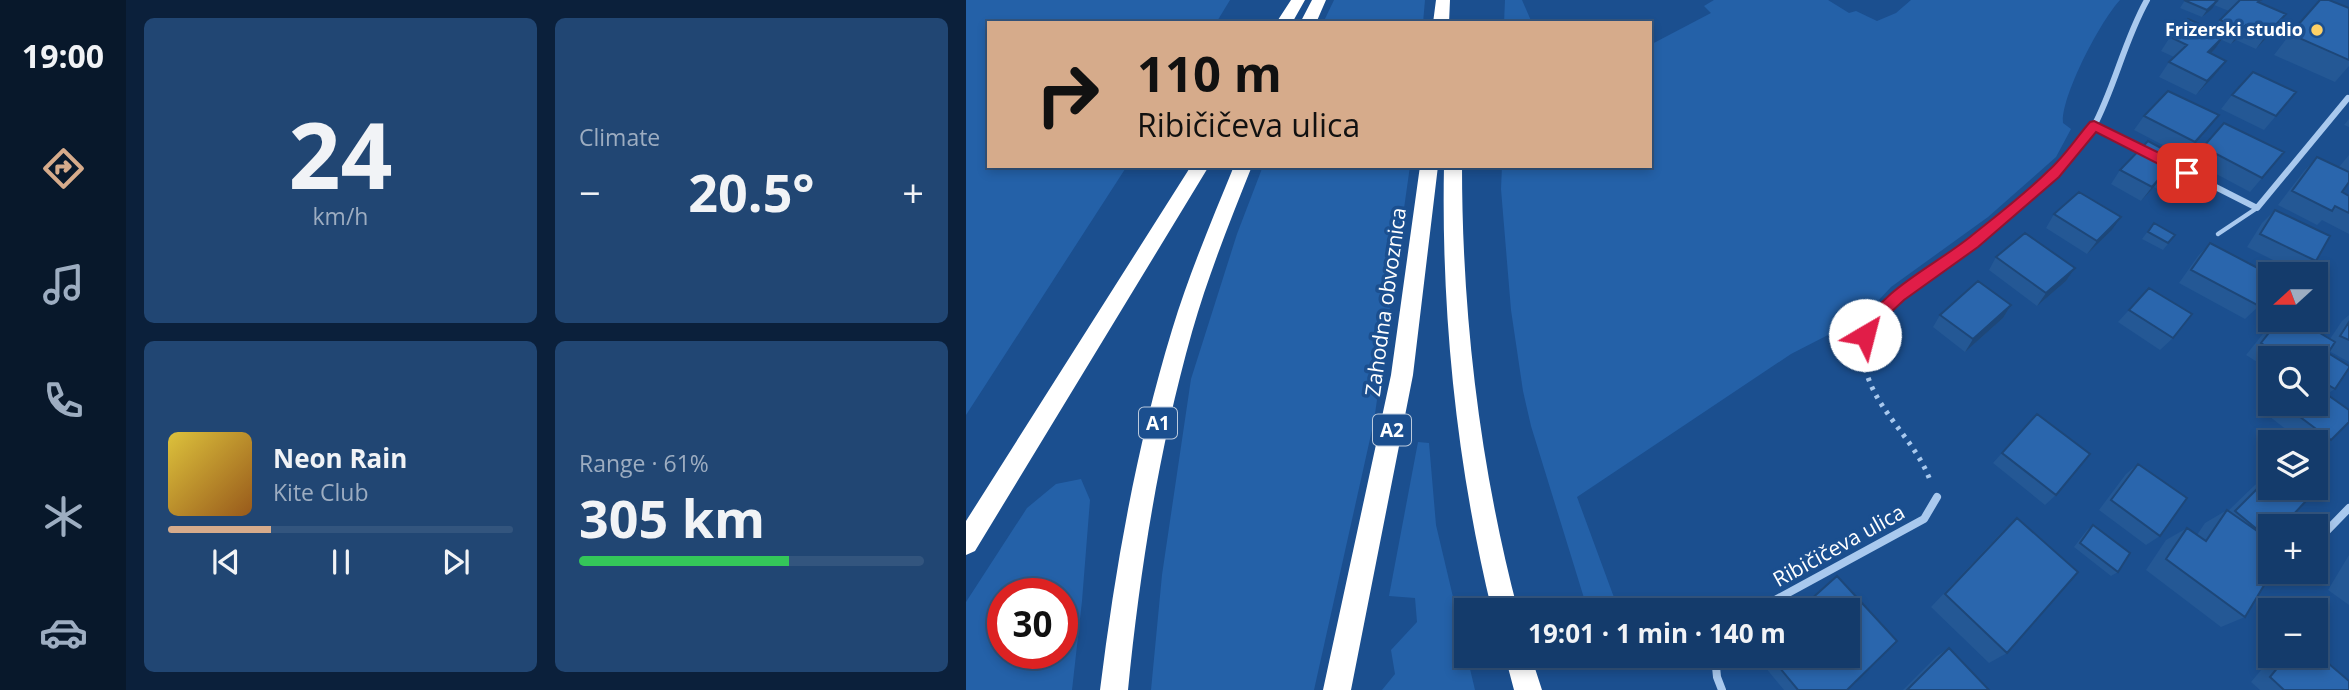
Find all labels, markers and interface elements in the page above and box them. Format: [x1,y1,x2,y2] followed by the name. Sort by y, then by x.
[2165,17,2303,41] place label: Frizerski studio
[2309,22,2325,38] marker: Frizerski studio
[22,34,104,77] text: 19:00
[1137,40,1282,106] text: 110 m
[1022,49,1113,140] icon: right
[288,92,393,216] text: 24
[1137,103,1360,146] text: Ribičičeva ulica
[579,121,660,153] text: Climate
[2157,143,2217,203] pin
[39,144,88,193] icon: directions
[2168,154,2206,192] icon: arrive
[688,156,815,227] text: 20.5°
[579,166,601,218] text: −
[902,166,924,218] text: +
[313,200,368,232] text: km/h
[1358,206,1412,398] street label: Zahodna obvoznica
[39,260,88,309] icon: music
[2258,262,2328,332] north arrow
[2258,262,2328,668] map controls
[1828,298,1902,372] position arrow
[2258,346,2328,416] button: search
[39,376,88,425] icon: phone
[1139,408,1177,438] road number: A1
[1373,414,1411,446] road number: A2
[2258,430,2328,500] button: layers
[273,440,407,476] text: Neon Rain
[579,447,709,479] text: Range · 61%
[273,476,368,508] text: Kite Club
[579,482,765,553] text: 305 km
[39,492,88,541] icon: climate
[1768,497,1909,593] street label: Ribičičeva ulica
[2258,514,2328,584] button: +
[207,543,245,581] icon: previous
[322,543,360,581] icon: pause
[437,543,475,581] icon: next
[987,578,1078,669] speed limit sign: 30
[2258,598,2328,668] button: −
[39,608,88,657] icon: car
[1528,615,1786,651] text: 19:01 · 1 min · 140 m

